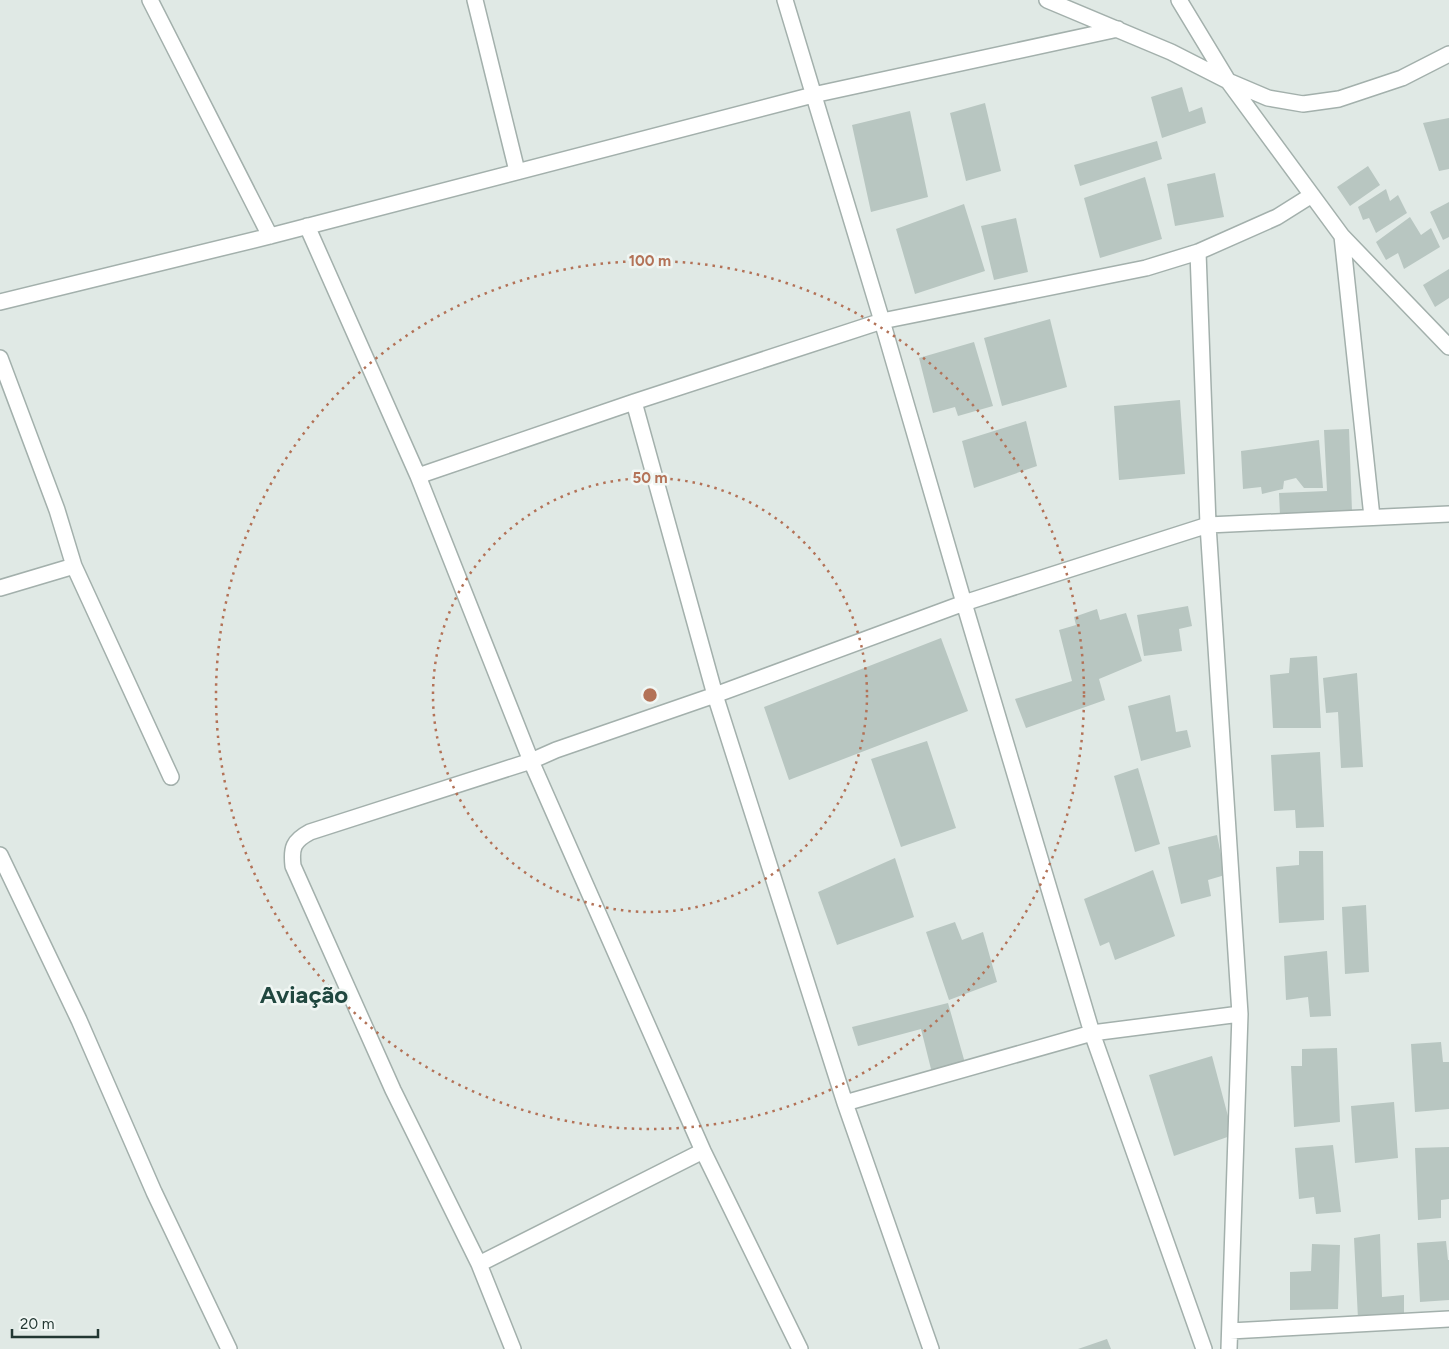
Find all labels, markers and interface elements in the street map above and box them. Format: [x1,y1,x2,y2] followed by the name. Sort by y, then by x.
[629,252,671,270] text: 100 m
[632,469,668,487] text: 50 m
[641,686,659,704] centre of rings
[260,980,348,1009] district label: Aviação
[12,1306,99,1338] scale bar
[20,1315,54,1333] text: 20 m

